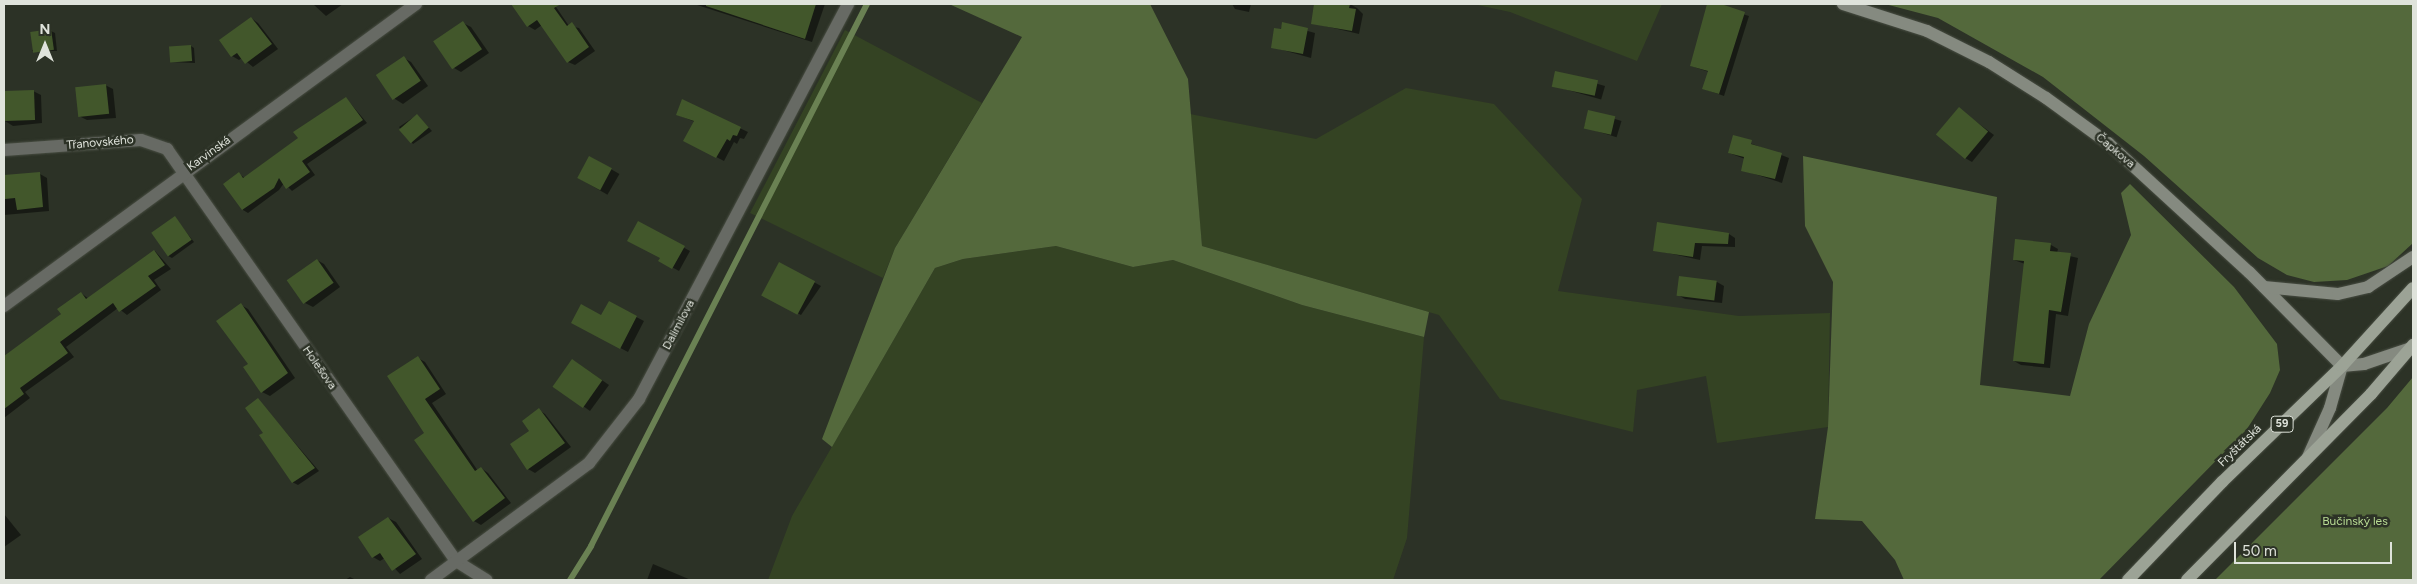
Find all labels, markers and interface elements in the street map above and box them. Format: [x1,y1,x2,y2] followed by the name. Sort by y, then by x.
[20,20,70,70] north arrow
[40,21,50,38] text: N
[2093,131,2137,171] street label: Čapkova
[66,133,134,153] street label: Třanovského
[184,133,234,175] street label: Karvinská
[660,298,698,352] street label: Dalimilova
[299,343,339,393] street label: Holešova
[2270,416,2294,432] road number: 59
[2215,422,2265,470] street label: Fryštátská
[2322,515,2388,529] park label: Bučinský les
[2237,532,2394,564] scale bar
[2242,542,2277,560] text: 50 m

